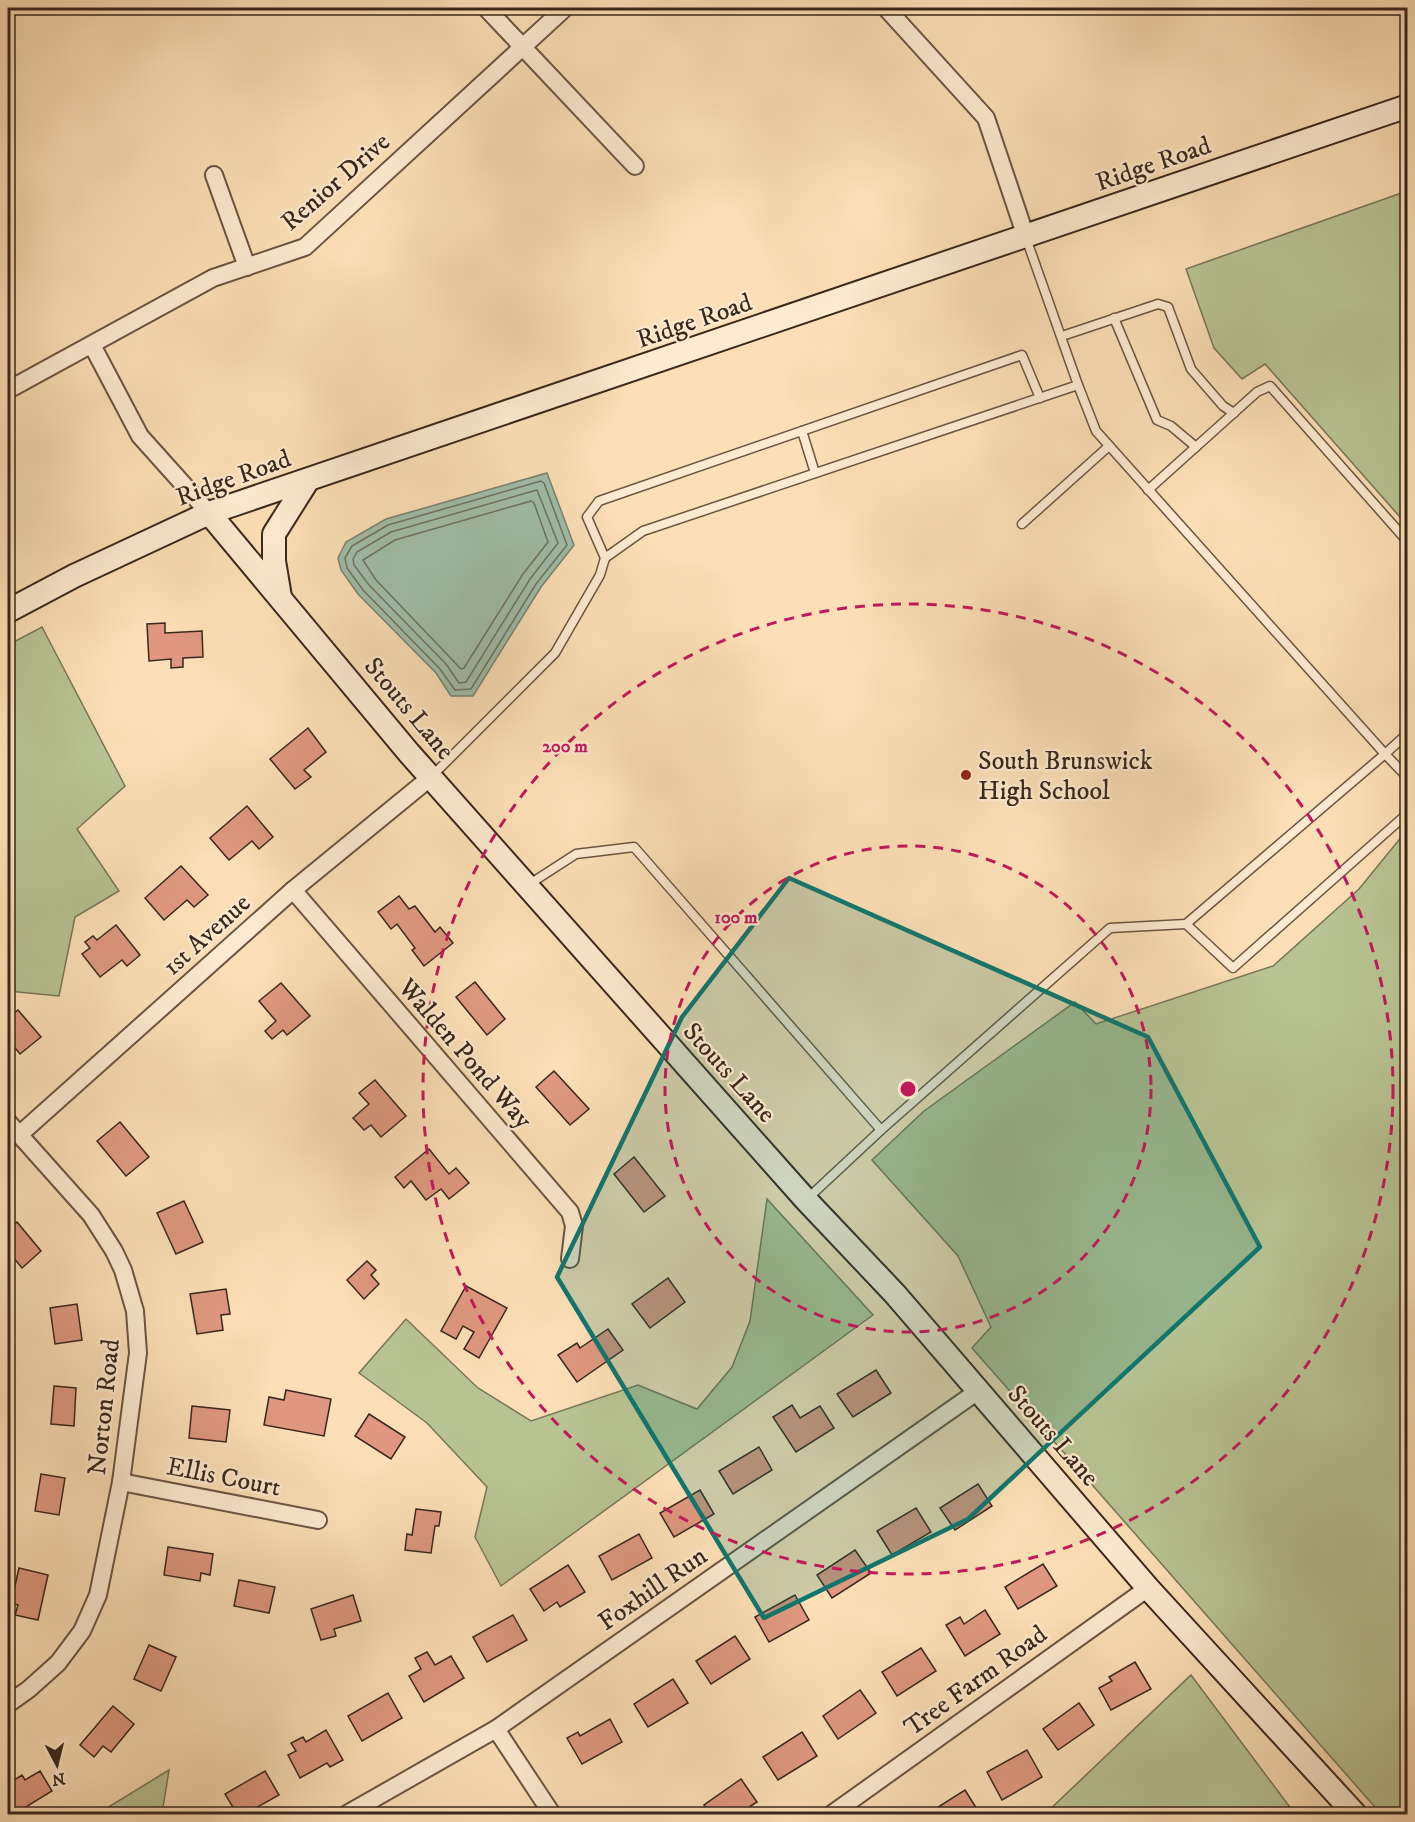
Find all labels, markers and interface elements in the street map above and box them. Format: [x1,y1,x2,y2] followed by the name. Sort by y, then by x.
[275,126,397,239] street label: Renior Drive
[1091,129,1216,200] street label: Ridge Road
[632,286,757,357] street label: Ridge Road
[172,442,295,514] street label: Ridge Road
[356,651,461,767] street label: Stouts Lane
[542,736,588,758] text: 200 m
[978,745,1153,808] place label: South Brunswick High School
[959,768,973,782] marker: South Brunswick High School
[156,887,258,983] street label: 1st Avenue
[714,907,758,929] text: 100 m
[390,971,540,1137] street label: Walden Pond Way
[675,1016,783,1130] street label: Stouts Lane
[898,1079,918,1099] centre of rings
[81,1337,128,1477] street label: Norton Road
[1000,1378,1106,1494] street label: Stouts Lane
[164,1450,284,1505] street label: Ellis Court
[592,1540,714,1639] street label: Foxhill Run
[898,1618,1054,1744] street label: Tree Farm Road
[27,1735,87,1795] north arrow
[51,1768,66,1790] text: N

